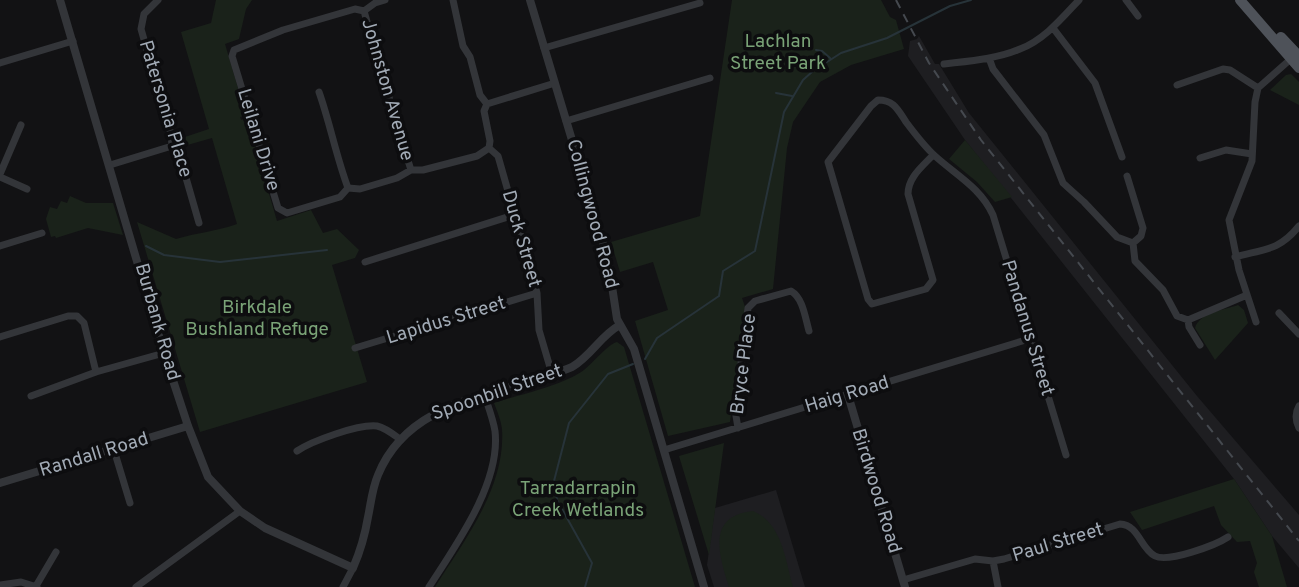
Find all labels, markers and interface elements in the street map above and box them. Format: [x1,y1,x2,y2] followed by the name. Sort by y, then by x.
[355,16,419,164] street label: Johnston Avenue
[730,30,826,76] park label: Lachlan Street Park
[133,37,197,181] street label: Patersonia Place
[231,86,285,194] street label: Leilani Drive
[561,137,623,291] street label: Collingwood Road
[496,188,546,290] street label: Duck Street
[995,257,1059,399] street label: Pandanus Street
[129,261,185,383] street label: Burbank Road
[383,291,509,351] street label: Lapidus Street
[185,296,329,342] park label: Birkdale Bushland Refuge
[726,312,762,416] street label: Bryce Place
[428,359,566,427] street label: Spoonbill Street
[802,371,892,419] street label: Haig Road
[846,426,906,556] street label: Birdwood Road
[37,427,151,483] street label: Randall Road
[512,477,644,523] park label: Tarradarrapin Creek Wetlands
[1010,518,1106,568] street label: Paul Street

